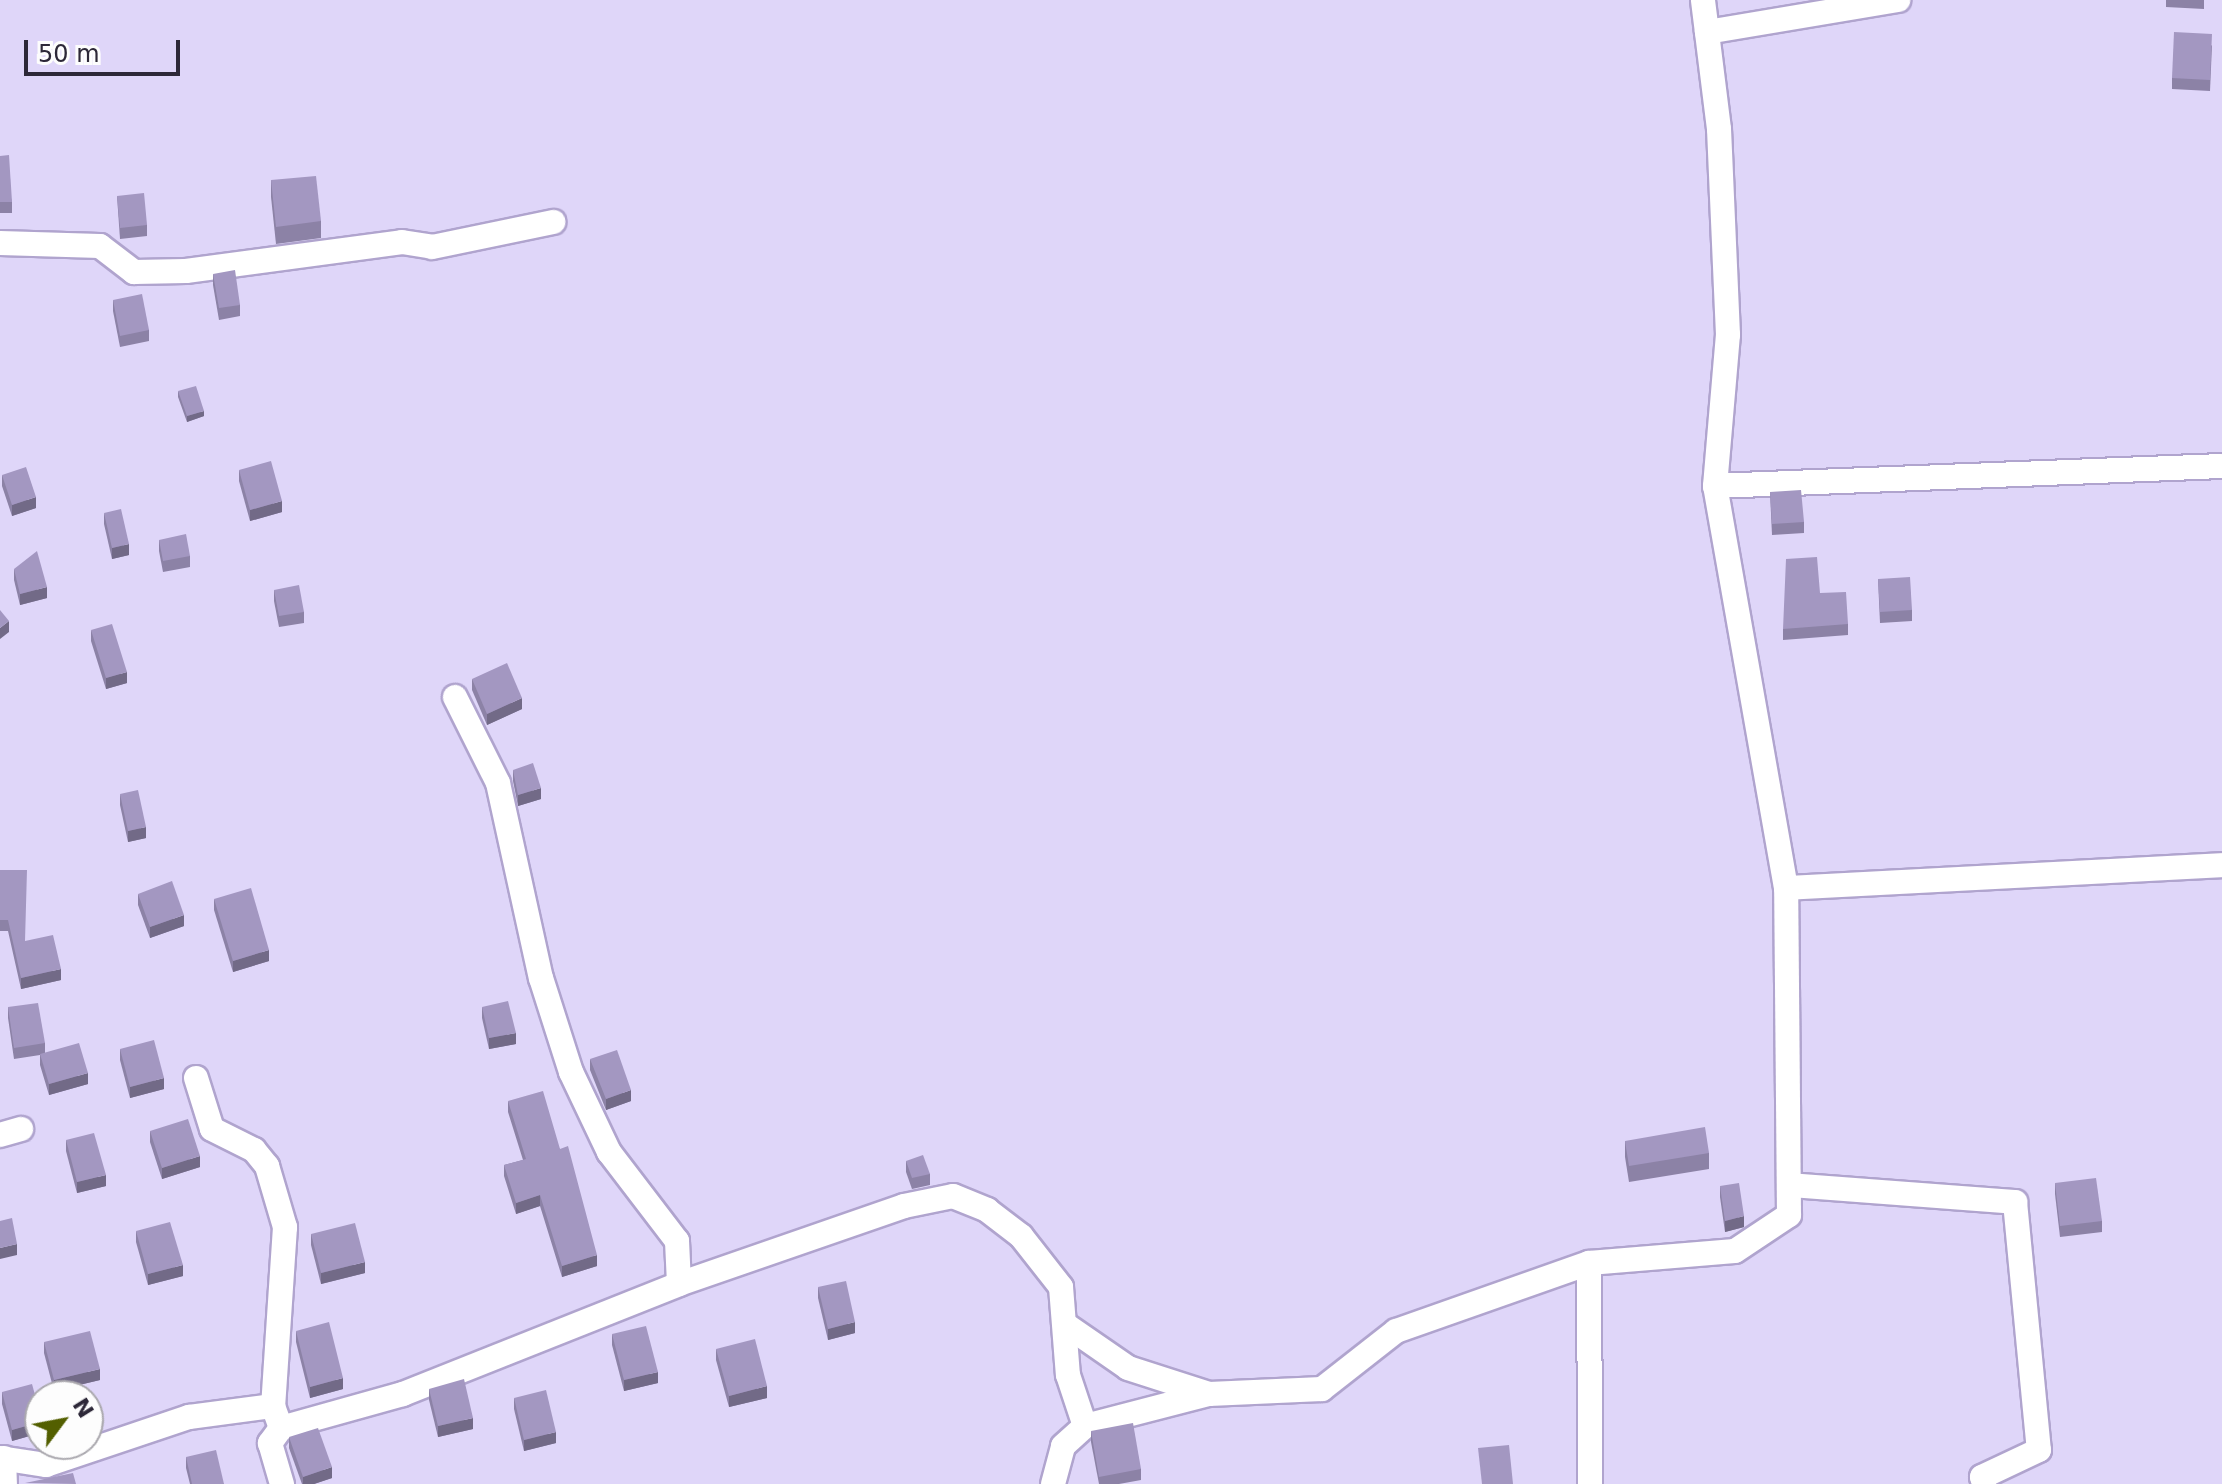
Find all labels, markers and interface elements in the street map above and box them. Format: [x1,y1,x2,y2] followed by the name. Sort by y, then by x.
[28,24,184,74] scale bar
[38,40,100,68] text: 50 m
[24,1380,104,1460] north arrow
[68,1394,99,1423] text: N

